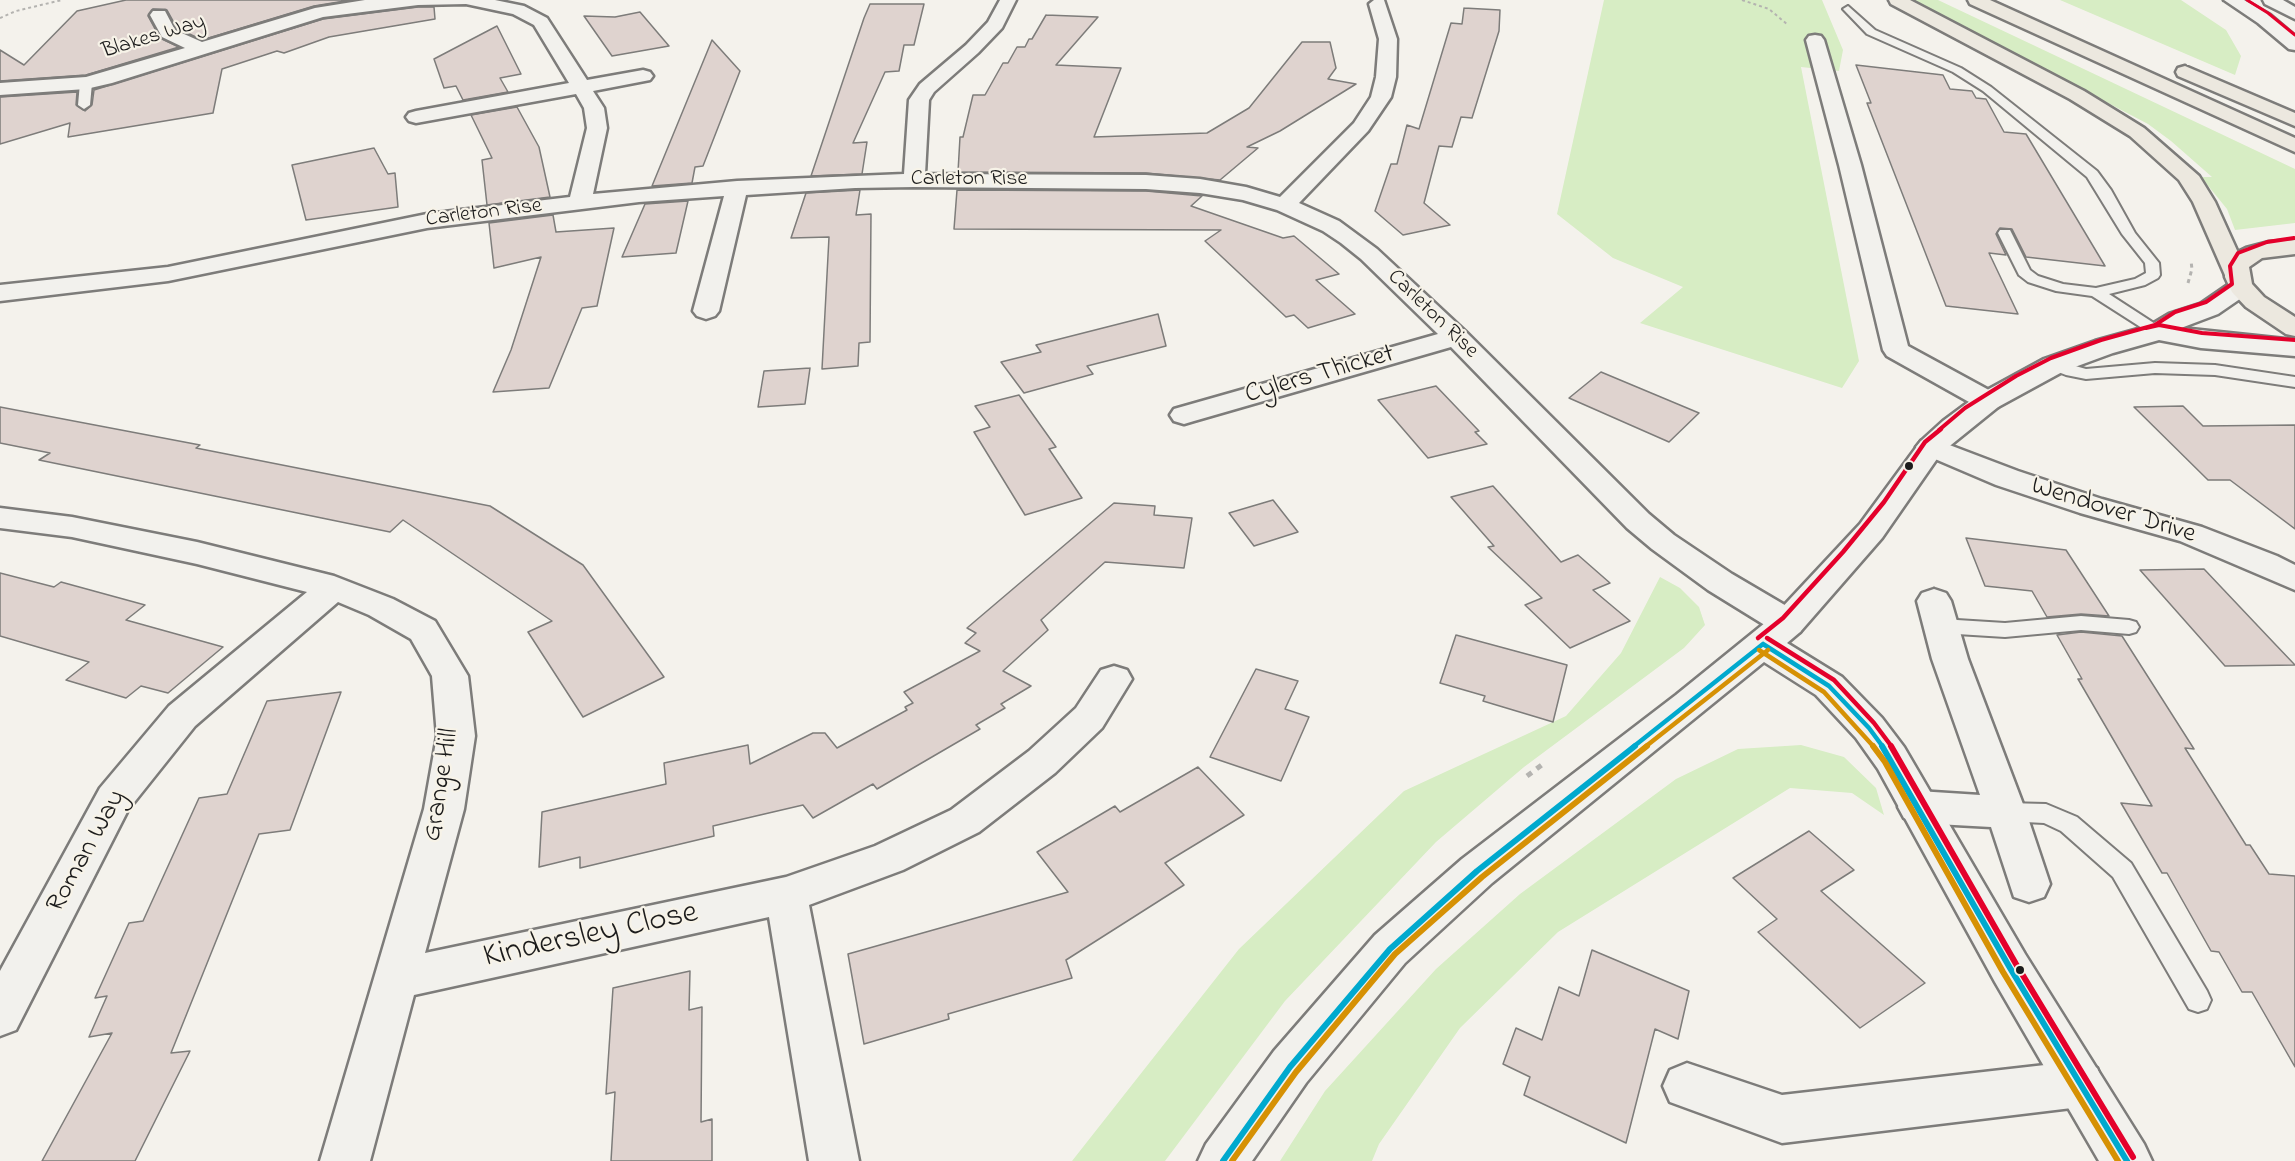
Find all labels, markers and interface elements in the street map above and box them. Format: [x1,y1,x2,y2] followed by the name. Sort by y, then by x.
[99,10,209,66] street label: Blakes Way
[911,167,1027,193] street label: Carleton Rise
[424,194,544,234] street label: Carleton Rise
[1381,265,1483,365] street label: Carleton Rise
[1242,339,1398,413] street label: Cylers Thicket
[1903,460,1915,472] unlabelled marker
[2027,472,2199,552] street label: Wendover Drive
[418,726,468,844] street label: Grange Hill
[41,785,135,919] street label: Roman Way
[480,895,702,979] street label: Kindersley Close
[2014,964,2026,976] unlabelled marker

